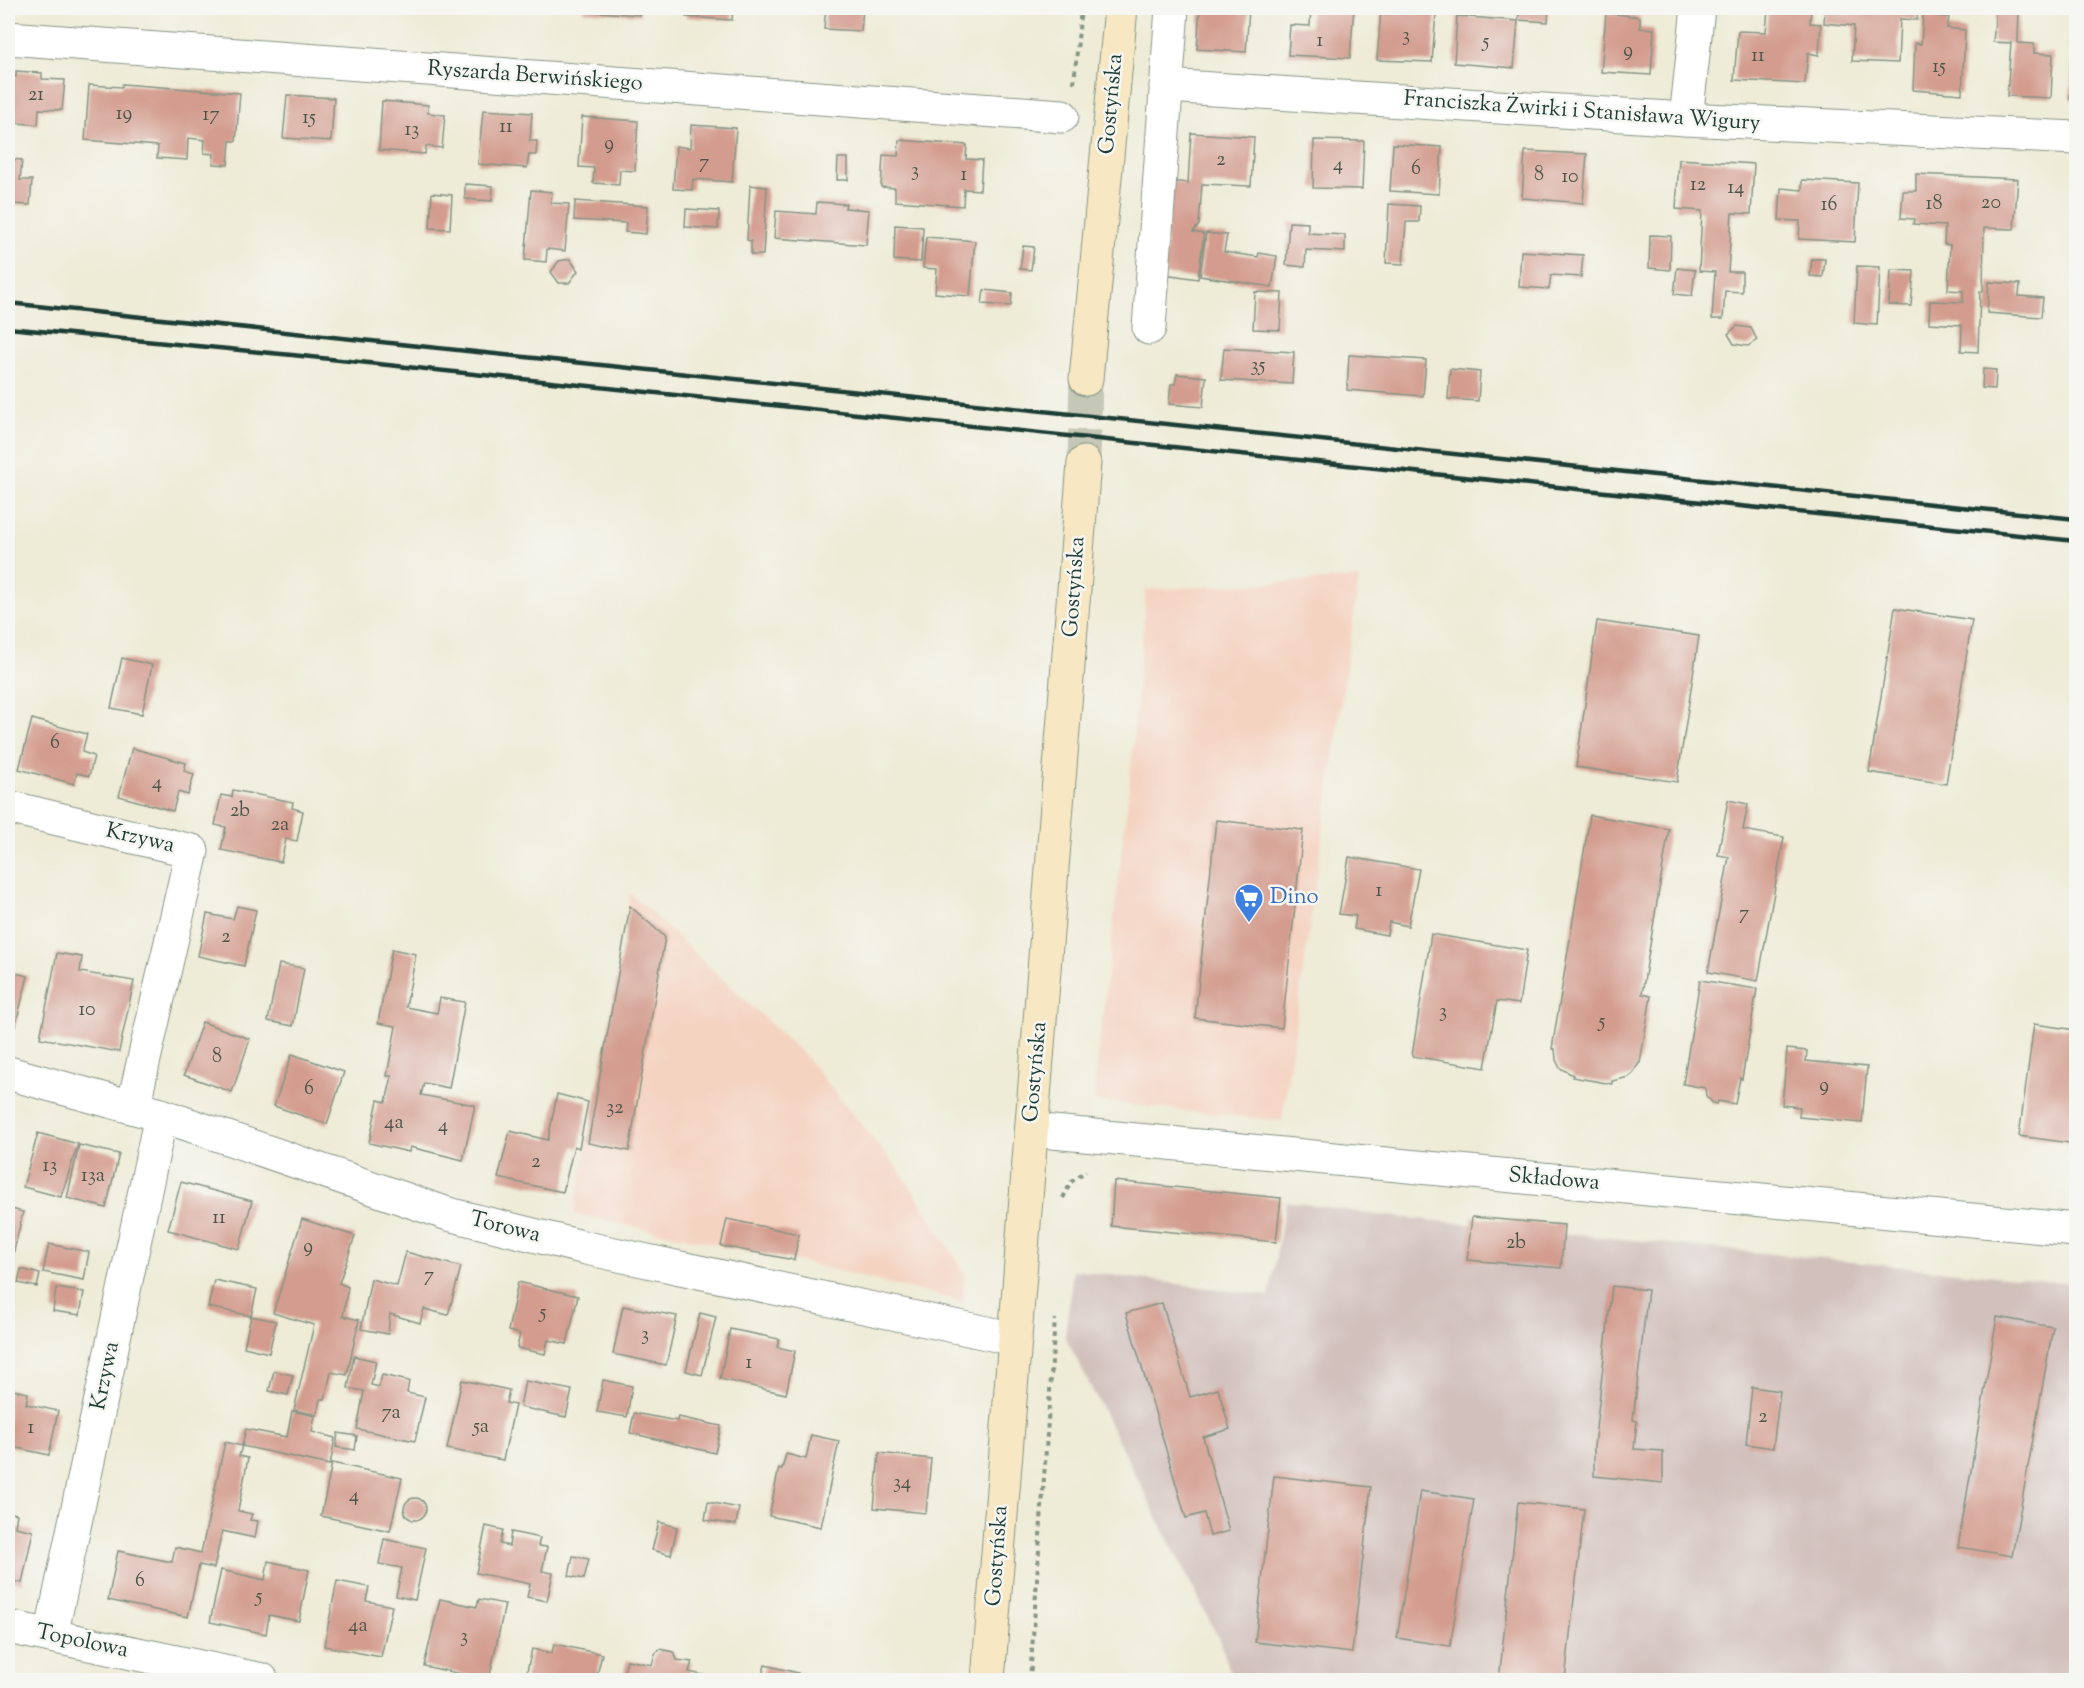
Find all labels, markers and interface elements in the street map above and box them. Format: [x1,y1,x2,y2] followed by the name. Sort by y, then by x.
[1402,22,1410,51] house number: 3
[1317,27,1324,56] house number: 1
[1482,28,1490,57] house number: 5
[1623,37,1633,66] house number: 9
[1751,42,1765,71] house number: 11
[1092,52,1132,156] street label: Gostyńska
[1932,53,1946,82] house number: 15
[426,54,644,100] street label: Ryszarda Berwińskiego
[28,81,44,110] house number: 21
[1403,84,1761,140] street label: Franciszka Żwirki i Stanisława Wigury
[116,100,132,129] house number: 19
[203,101,219,130] house number: 17
[302,104,316,133] house number: 15
[499,113,513,142] house number: 11
[405,116,419,145] house number: 13
[604,130,614,159] house number: 9
[1216,146,1226,175] house number: 2
[699,149,709,178] house number: 7
[1333,151,1343,180] house number: 4
[1411,155,1421,184] house number: 6
[911,157,919,186] house number: 3
[961,161,968,190] house number: 1
[1534,161,1544,190] house number: 8
[1561,163,1579,192] house number: 10
[1690,171,1706,200] house number: 12
[1728,174,1744,203] house number: 14
[1981,189,2001,218] house number: 20
[1926,190,1942,219] house number: 18
[1821,191,1837,220] house number: 16
[1251,352,1266,381] house number: 35
[1056,536,1094,638] street label: Gostyńska
[50,729,60,758] house number: 6
[152,769,162,798] house number: 4
[230,797,250,826] house number: 2b
[271,811,289,840] house number: 2a
[102,816,178,862] street label: Krzywa
[1376,877,1383,906] house number: 1
[1233,882,1265,924] supermarket icon: Dino
[1270,882,1319,914] place label: Dino
[1739,900,1749,929] house number: 7
[221,923,231,952] house number: 2
[78,996,96,1025] house number: 10
[1439,998,1447,1027] house number: 3
[1598,1008,1606,1037] house number: 5
[1016,1020,1056,1124] street label: Gostyńska
[212,1043,222,1072] house number: 8
[1819,1072,1829,1101] house number: 9
[304,1075,314,1104] house number: 6
[606,1094,624,1123] house number: 32
[384,1109,404,1138] house number: 4a
[438,1112,448,1141] house number: 4
[531,1148,541,1177] house number: 2
[43,1152,57,1181] house number: 13
[1507,1160,1601,1200] street label: Składowa
[81,1162,105,1191] house number: 13a
[212,1204,226,1233] house number: 11
[466,1204,544,1252] street label: Torowa
[1506,1229,1526,1258] house number: 2b
[303,1233,313,1262] house number: 9
[424,1262,434,1291] house number: 7
[539,1299,547,1328] house number: 5
[641,1321,649,1350] house number: 3
[83,1339,129,1413] street label: Krzywa
[746,1349,753,1378] house number: 1
[381,1399,401,1428] house number: 7a
[1758,1403,1768,1432] house number: 2
[472,1413,489,1442] house number: 5a
[28,1414,35,1443] house number: 1
[893,1469,911,1498] house number: 34
[349,1482,359,1511] house number: 4
[979,1505,1017,1607] street label: Gostyńska
[135,1567,145,1596] house number: 6
[255,1583,263,1612] house number: 5
[348,1612,368,1641] house number: 4a
[33,1617,131,1667] street label: Topolowa
[460,1623,468,1652] house number: 3

